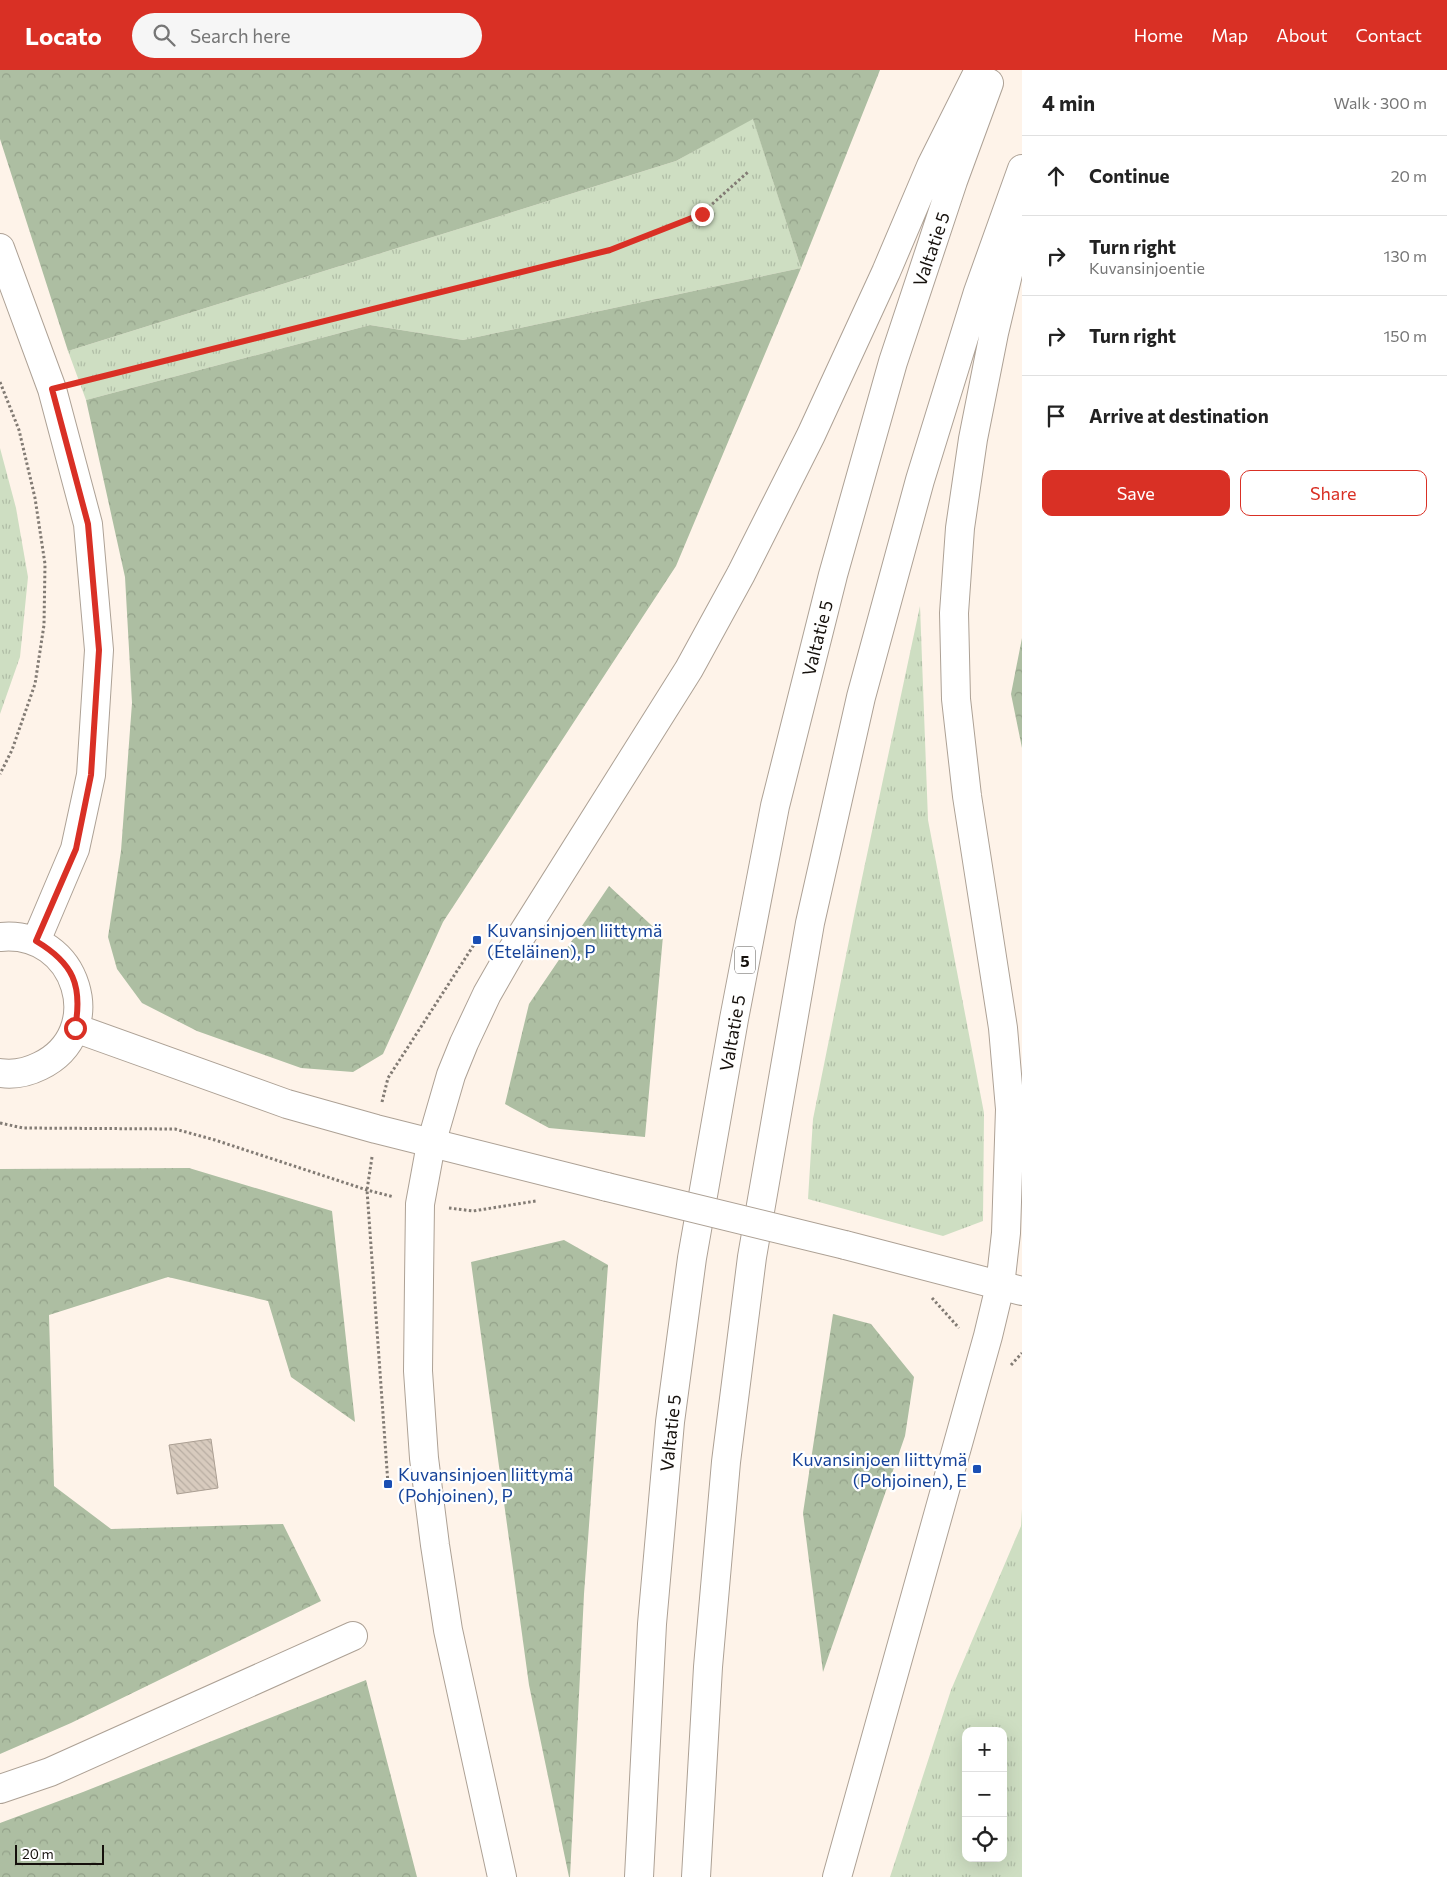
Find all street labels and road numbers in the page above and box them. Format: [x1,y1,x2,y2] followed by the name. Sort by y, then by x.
[908,209,954,289] street label: Valtatie 5
[797,598,837,678] street label: Valtatie 5
[735,946,755,974] road number: 5
[714,993,750,1073] street label: Valtatie 5
[655,1393,685,1473] street label: Valtatie 5

